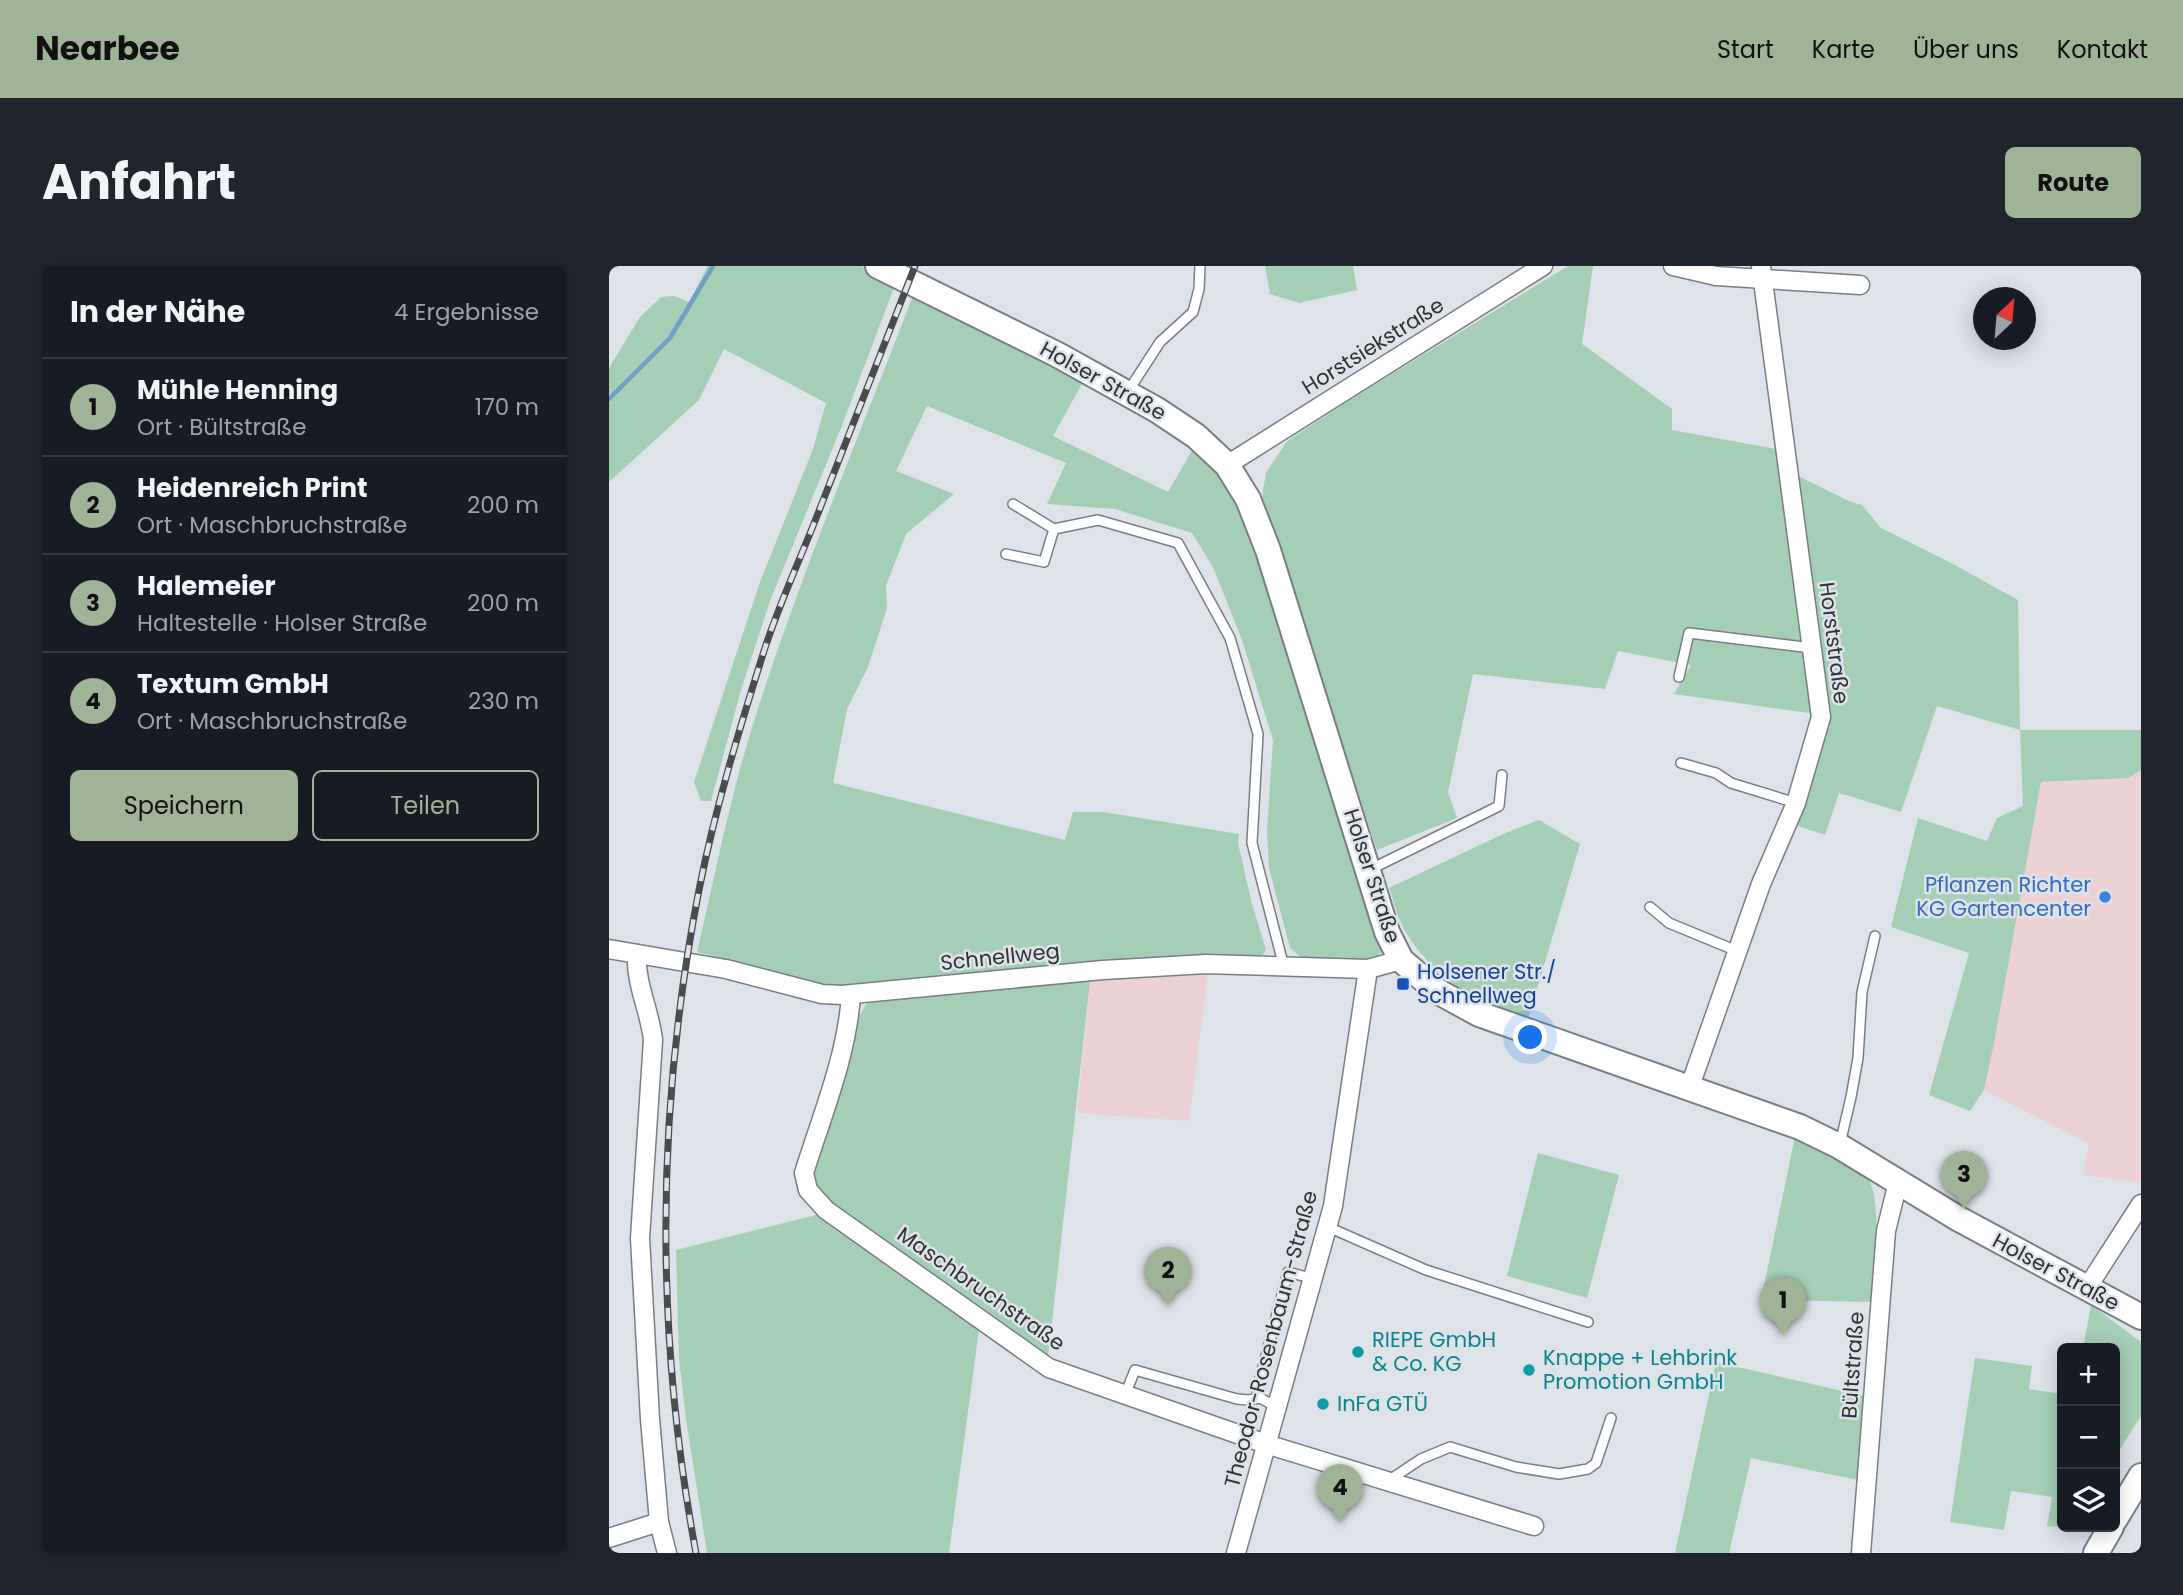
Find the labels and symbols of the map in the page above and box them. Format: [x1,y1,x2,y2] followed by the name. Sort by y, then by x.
[1973,287,2036,350] north arrow
[1296,290,1449,401] street label: Horstsiekstraße
[1035,334,1171,427] street label: Holser Straße
[1813,580,1856,705] street label: Horststraße
[1337,805,1408,947] street label: Holser Straße
[1916,870,2091,923] place label: Pflanzen Richter KG Gartencenter
[2097,889,2113,905] marker: Pflanzen Richter KG Gartencenter
[939,936,1061,977] street label: Schnellweg
[1417,957,1556,1010] place label: Holsener Str./ Schnellweg
[1395,976,1411,992] marker: Holsener Str./ Schnellweg
[1513,1020,1547,1054] your location
[1941,1151,1987,1209] pin: 3
[1217,1187,1324,1491] street label: Theodor-Rosenbaum-Straße
[891,1220,1071,1358] street label: Maschbruchstraße
[1988,1226,2125,1317] street label: Holser Straße
[1145,1247,1191,1305] pin: 2
[1760,1277,1806,1335] pin: 1
[1834,1311,1871,1419] street label: Bültstraße
[1372,1325,1496,1378] place label: RIEPE GmbH & Co. KG
[1543,1343,1737,1396] place label: Knappe + Lehbrink Promotion GmbH
[1350,1344,1366,1360] marker: RIEPE GmbH & Co. KG
[1521,1362,1537,1378] marker: Knappe + Lehbrink Promotion GmbH
[1337,1389,1428,1418] place label: InFa GTÜ
[1315,1396,1331,1412] marker: InFa GTÜ
[1317,1464,1363,1522] pin: 4

